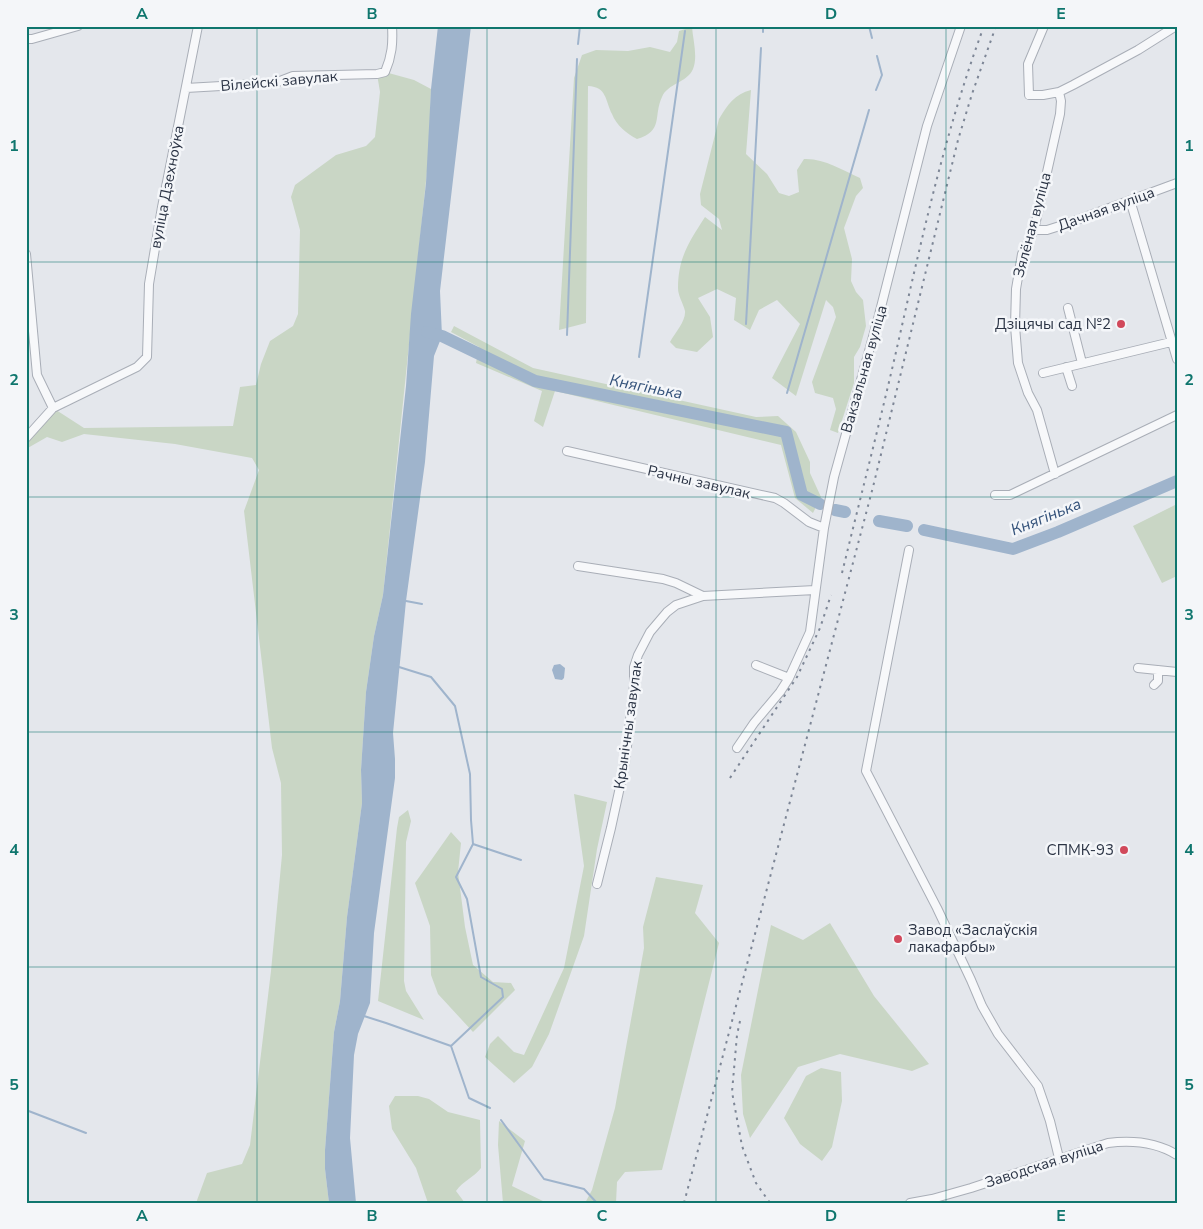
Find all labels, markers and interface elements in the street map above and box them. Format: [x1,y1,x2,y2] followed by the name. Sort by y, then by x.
[136,3,148,25] text: A
[366,3,378,25] text: B
[597,3,608,25] text: C
[825,3,837,25] text: D
[1056,3,1066,25] text: E
[220,66,338,96] street label: Вілейскі завулак
[145,124,189,250] street label: вуліца Дзехноўка
[9,135,19,157] text: 1
[1184,135,1194,157] text: 1
[1008,170,1056,280] street label: Зялёная вуліца
[1055,182,1157,236] street label: Дачная вуліца
[836,303,892,435] street label: Вакзальная вуліца
[995,314,1111,334] place label: Дзіцячы сад №2
[1115,318,1127,330] marker: Дзіцячы сад №2
[9,369,19,391] text: 2
[608,369,684,405] water label: Княгінька
[1184,369,1194,391] text: 2
[646,460,753,504] street label: Рачны завулак
[1008,493,1084,541] water label: Княгінька
[9,604,19,626] text: 3
[1184,604,1194,626] text: 3
[609,659,647,791] street label: Крынічны завулак
[9,839,19,861] text: 4
[1184,839,1194,861] text: 4
[1047,840,1114,860] place label: СПМК-93
[1118,844,1130,856] marker: СПМК-93
[908,920,1038,957] place label: Завод «Заслаўскія лакафарбы»
[892,933,904,945] marker: Завод «Заслаўскія лакафарбы»
[9,1074,19,1096] text: 5
[1184,1074,1194,1096] text: 5
[982,1135,1106,1193] street label: Заводская вуліца
[136,1205,148,1227] text: A
[366,1205,378,1227] text: B
[597,1205,608,1227] text: C
[825,1205,837,1227] text: D
[1056,1205,1066,1227] text: E

